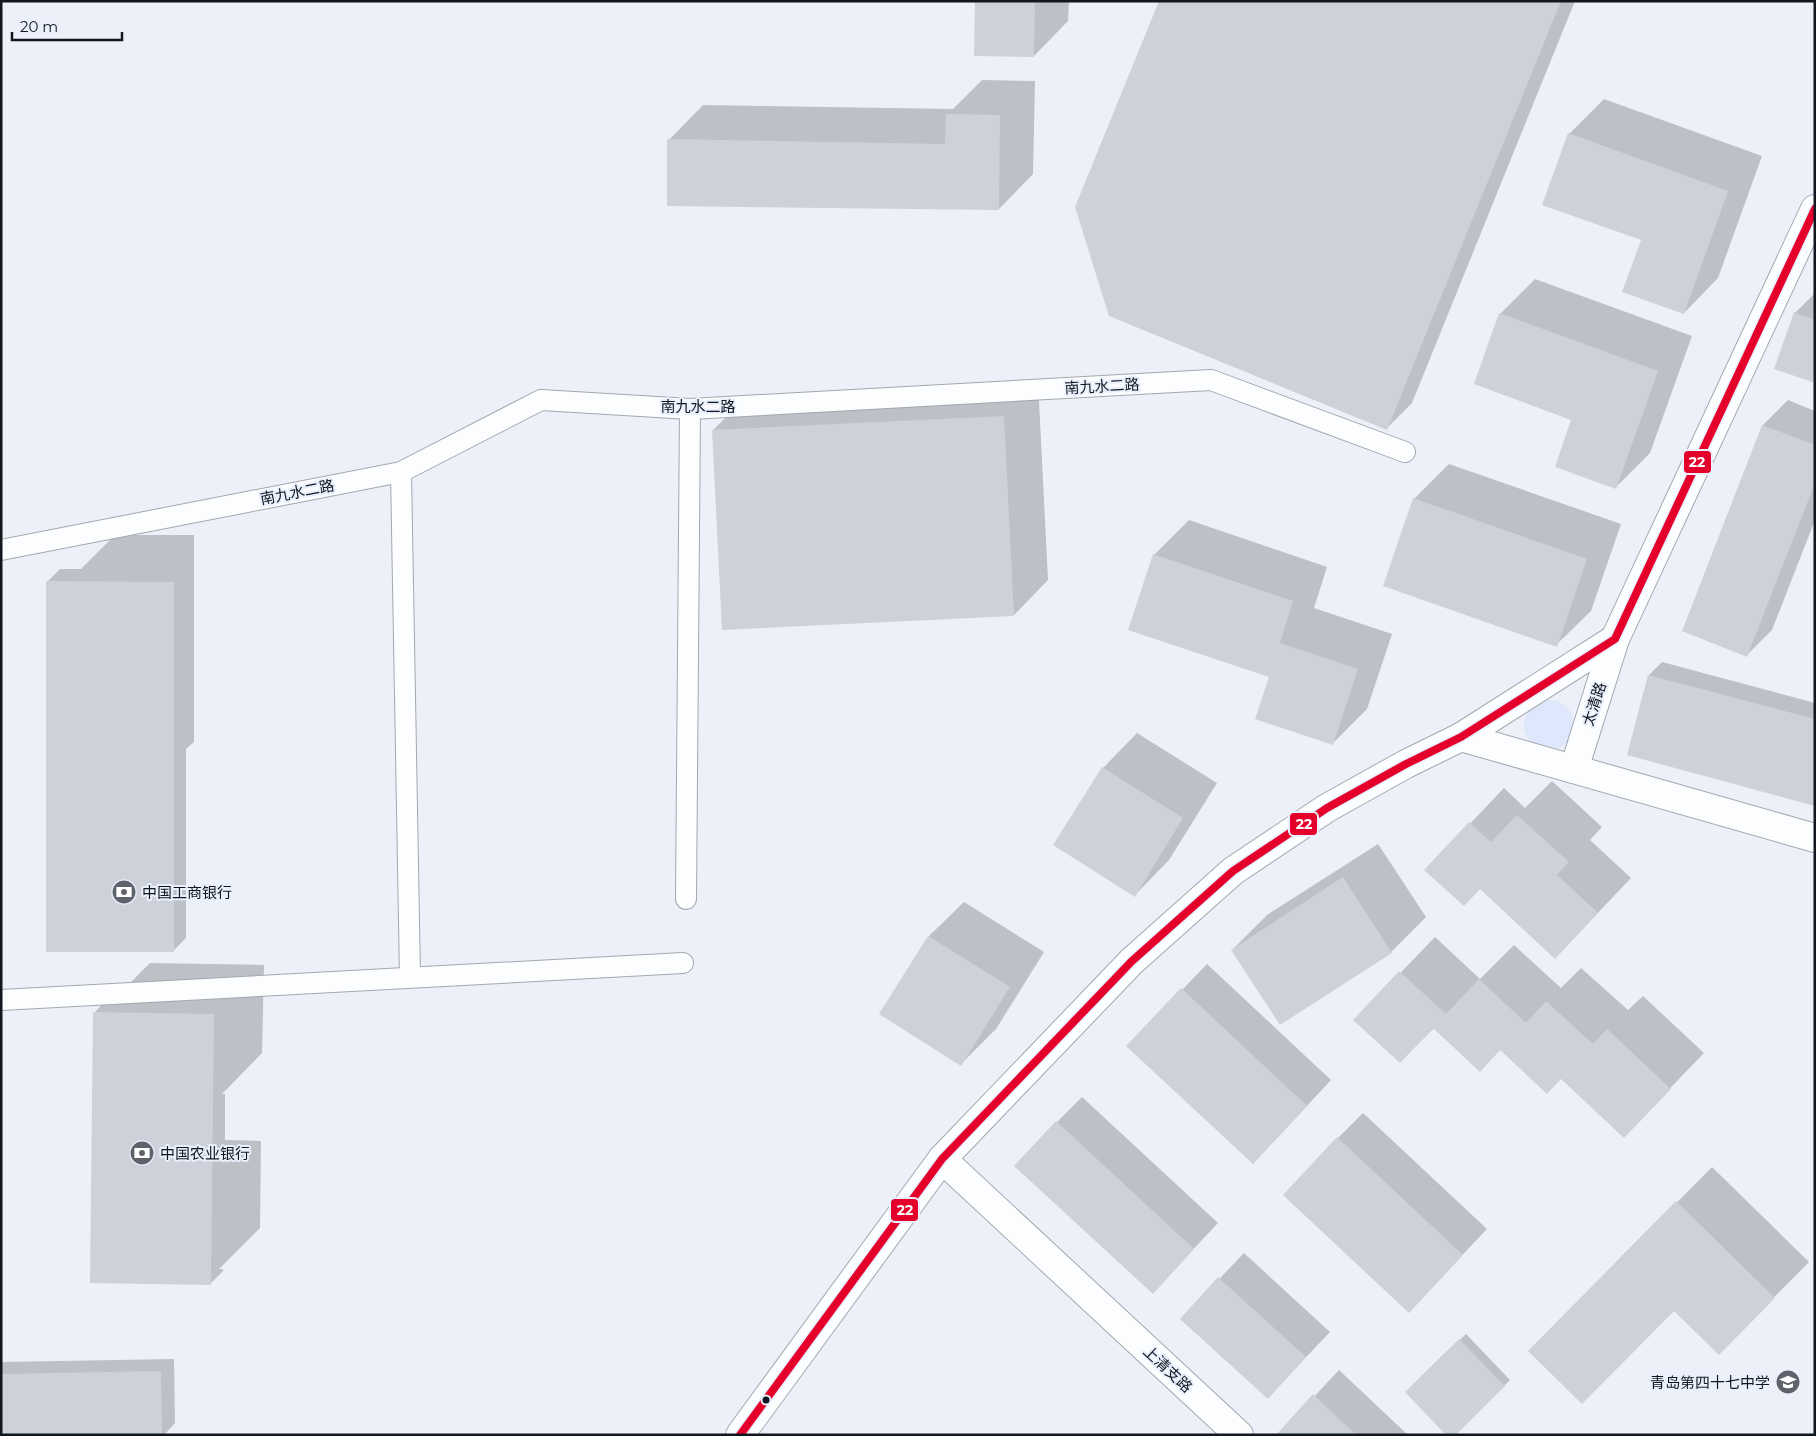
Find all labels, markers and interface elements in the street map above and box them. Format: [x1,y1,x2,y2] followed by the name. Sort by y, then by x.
[12,10,122,42] scale bar
[20,17,58,36] text: 20 m
[1064,375,1140,397] street label: 南九水二路
[660,397,736,416] street label: 南九水二路
[1683,450,1712,474] line badge: 22
[1689,453,1705,471] text: 22
[258,476,336,508] street label: 南九水二路
[1578,680,1610,728] street label: 太清路
[1289,812,1318,836] line badge: 22
[1296,815,1312,833] text: 22
[111,879,137,905] bank icon: 中国工商银行
[142,883,232,902] place label: 中国工商银行
[129,1140,155,1166] bank icon: 中国农业银行
[160,1144,250,1163] place label: 中国农业银行
[890,1198,919,1222] line badge: 22
[897,1201,913,1219] text: 22
[1140,1342,1196,1396] street label: 上清支路
[1775,1369,1801,1395] school or university icon: 青岛第四十七中学
[1650,1373,1770,1392] place label: 青岛第四十七中学
[761,1395,771,1405] unlabelled marker

